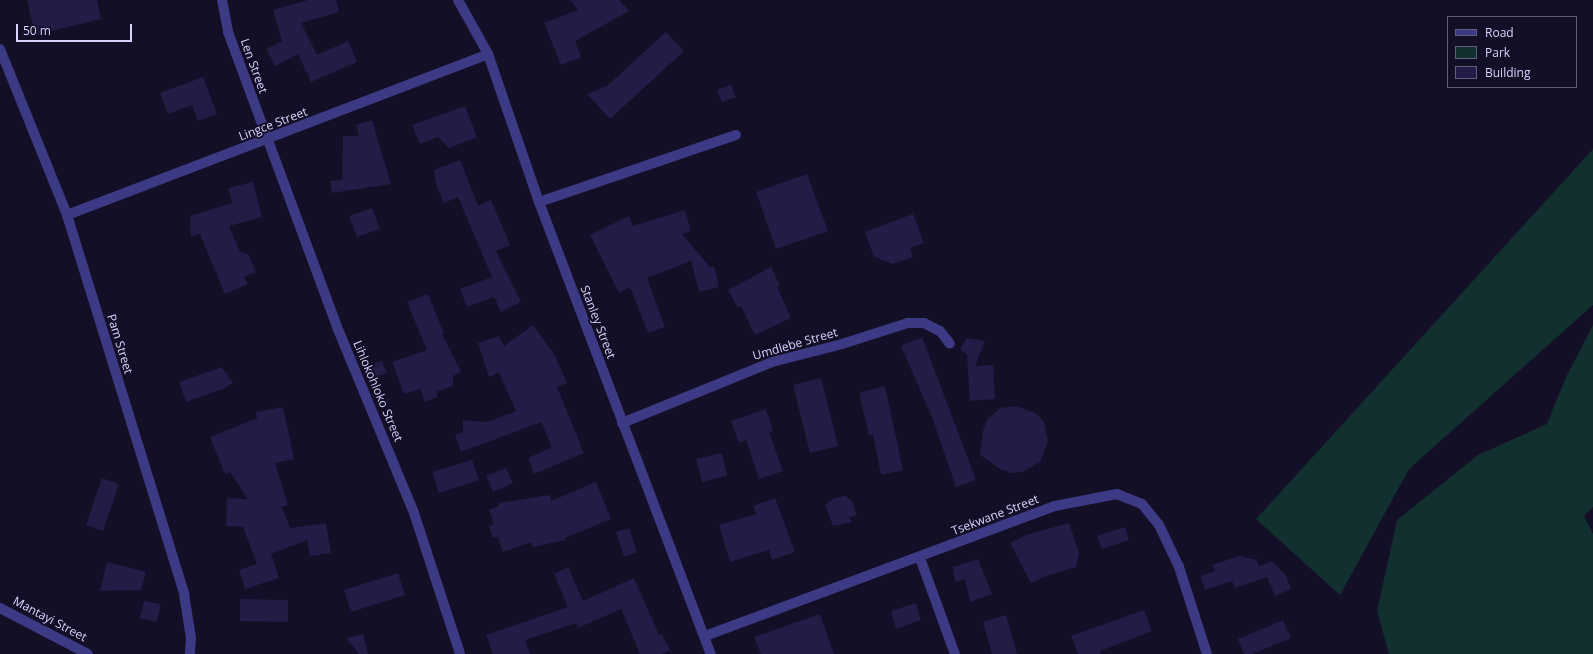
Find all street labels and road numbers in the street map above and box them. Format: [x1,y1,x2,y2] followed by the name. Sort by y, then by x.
[237,37,271,95] street label: Len Street
[237,104,309,144] street label: Lingce Street
[577,283,619,361] street label: Stanley Street
[104,312,136,376] street label: Pam Street
[751,325,839,363] street label: Umdlebe Street
[350,338,406,444] street label: Lihlokohloko Street
[949,492,1041,538] street label: Tsekwane Street
[11,594,89,644] street label: Mantayi Street

